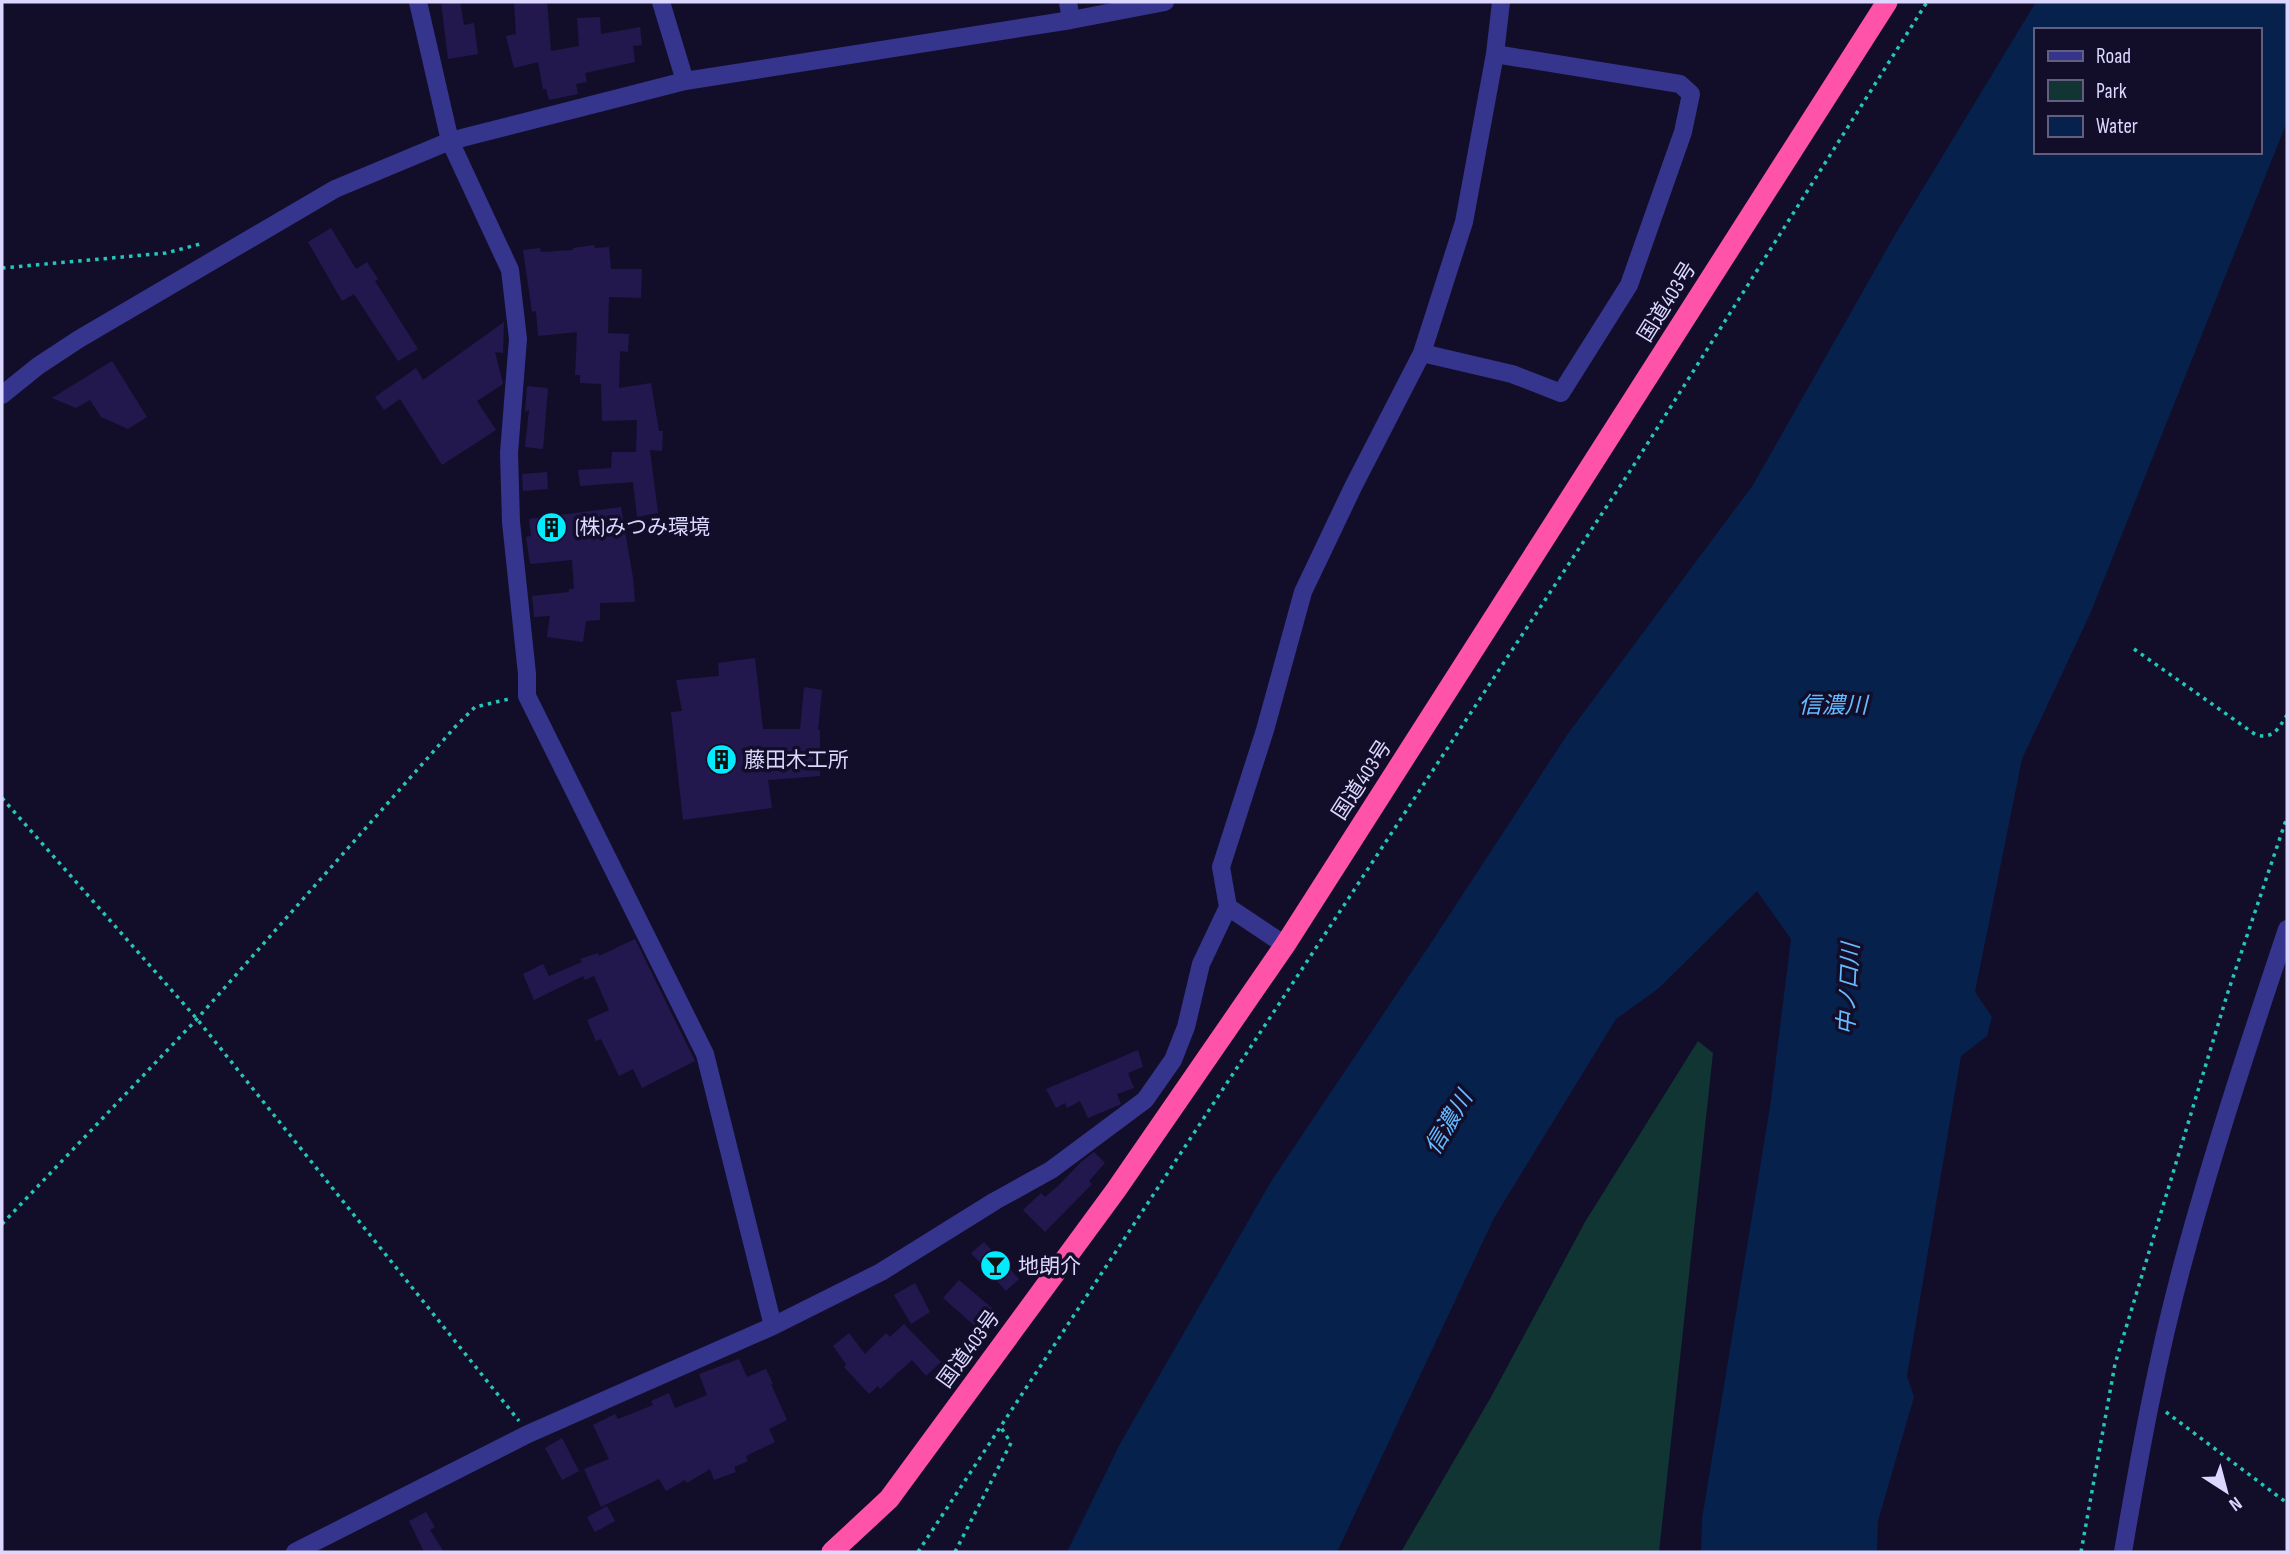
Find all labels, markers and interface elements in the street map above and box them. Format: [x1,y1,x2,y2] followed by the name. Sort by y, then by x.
[2034,28,2261,154] legend
[2096,44,2131,69] text: Road
[2096,79,2127,104] text: Park
[2096,114,2138,139] text: Water
[1633,257,1701,347] street label: 国道403号
[535,510,569,544] building icon: (株)みつみ環境
[575,515,710,540] place label: (株)みつみ環境
[1799,692,1871,720] water label: 信濃川
[1327,735,1397,825] street label: 国道403号
[704,743,738,777] building icon: 藤田木工所
[744,748,849,773] place label: 藤田木工所
[1833,939,1866,1036] water label: 中ノ口川
[1419,1084,1480,1160] water label: 信濃川
[978,1249,1012,1283] bar icon: 地朗介
[1018,1254,1081,1279] place label: 地朗介
[932,1305,1006,1393] street label: 国道403号
[2191,1456,2261,1526] north arrow
[2224,1491,2246,1516] text: N

